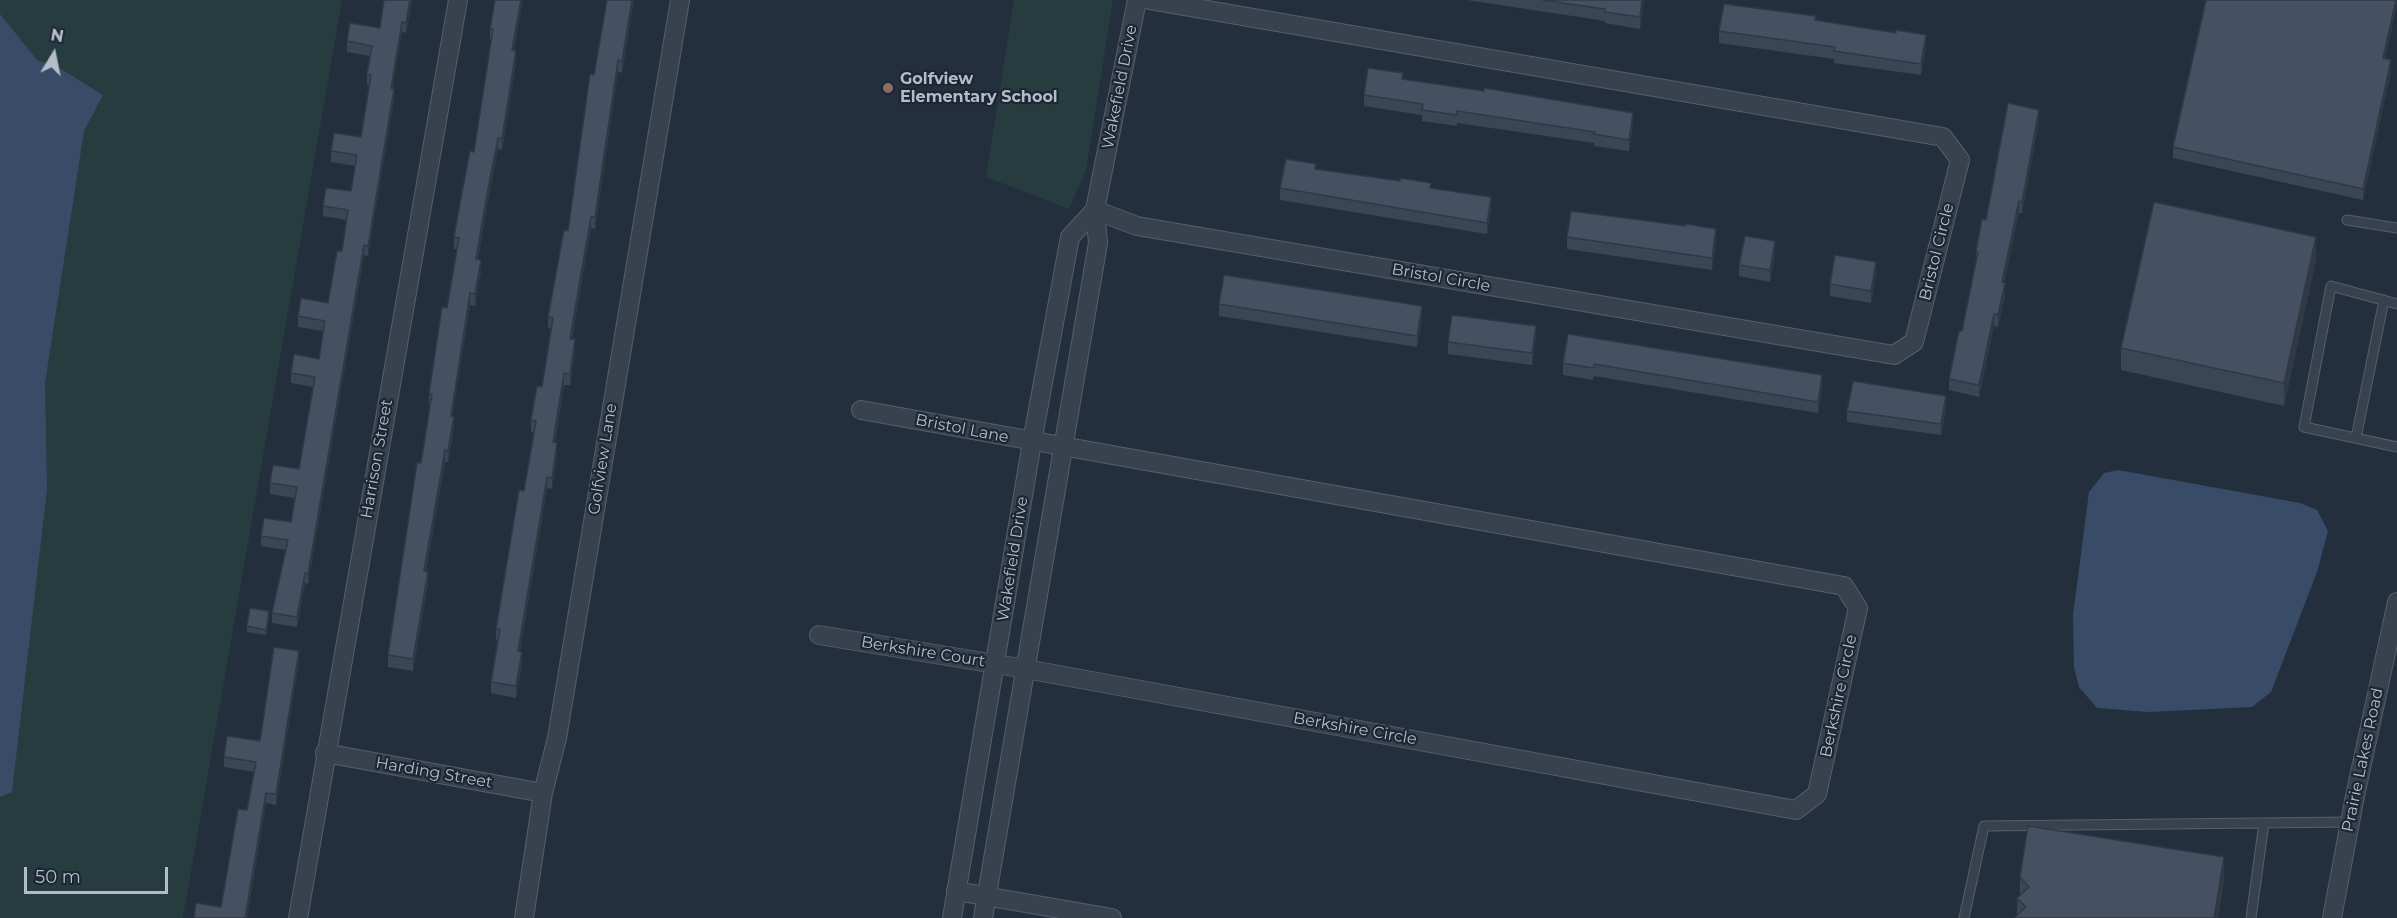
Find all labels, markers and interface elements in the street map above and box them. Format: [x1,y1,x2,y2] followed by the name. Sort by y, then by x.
[1099,23,1141,151] street label: Wakefield Drive
[24,24,84,84] north arrow
[49,25,65,46] text: N
[900,69,1058,107] place label: Golfview Elementary School
[881,81,895,95] marker: Golfview Elementary School
[1916,201,1958,303] street label: Bristol Circle
[1390,260,1492,296] street label: Bristol Circle
[357,398,397,520] street label: Harrison Street
[585,402,621,516] street label: Golfview Lane
[914,411,1010,447] street label: Bristol Lane
[994,495,1032,623] street label: Wakefield Drive
[860,633,986,671] street label: Berkshire Court
[1817,633,1861,759] street label: Berkshire Circle
[2338,686,2388,834] street label: Prairie Lakes Road
[1292,709,1418,749] street label: Berkshire Circle
[374,753,494,793] street label: Harding Street
[27,855,171,893] scale bar
[35,866,81,888] text: 50 m

